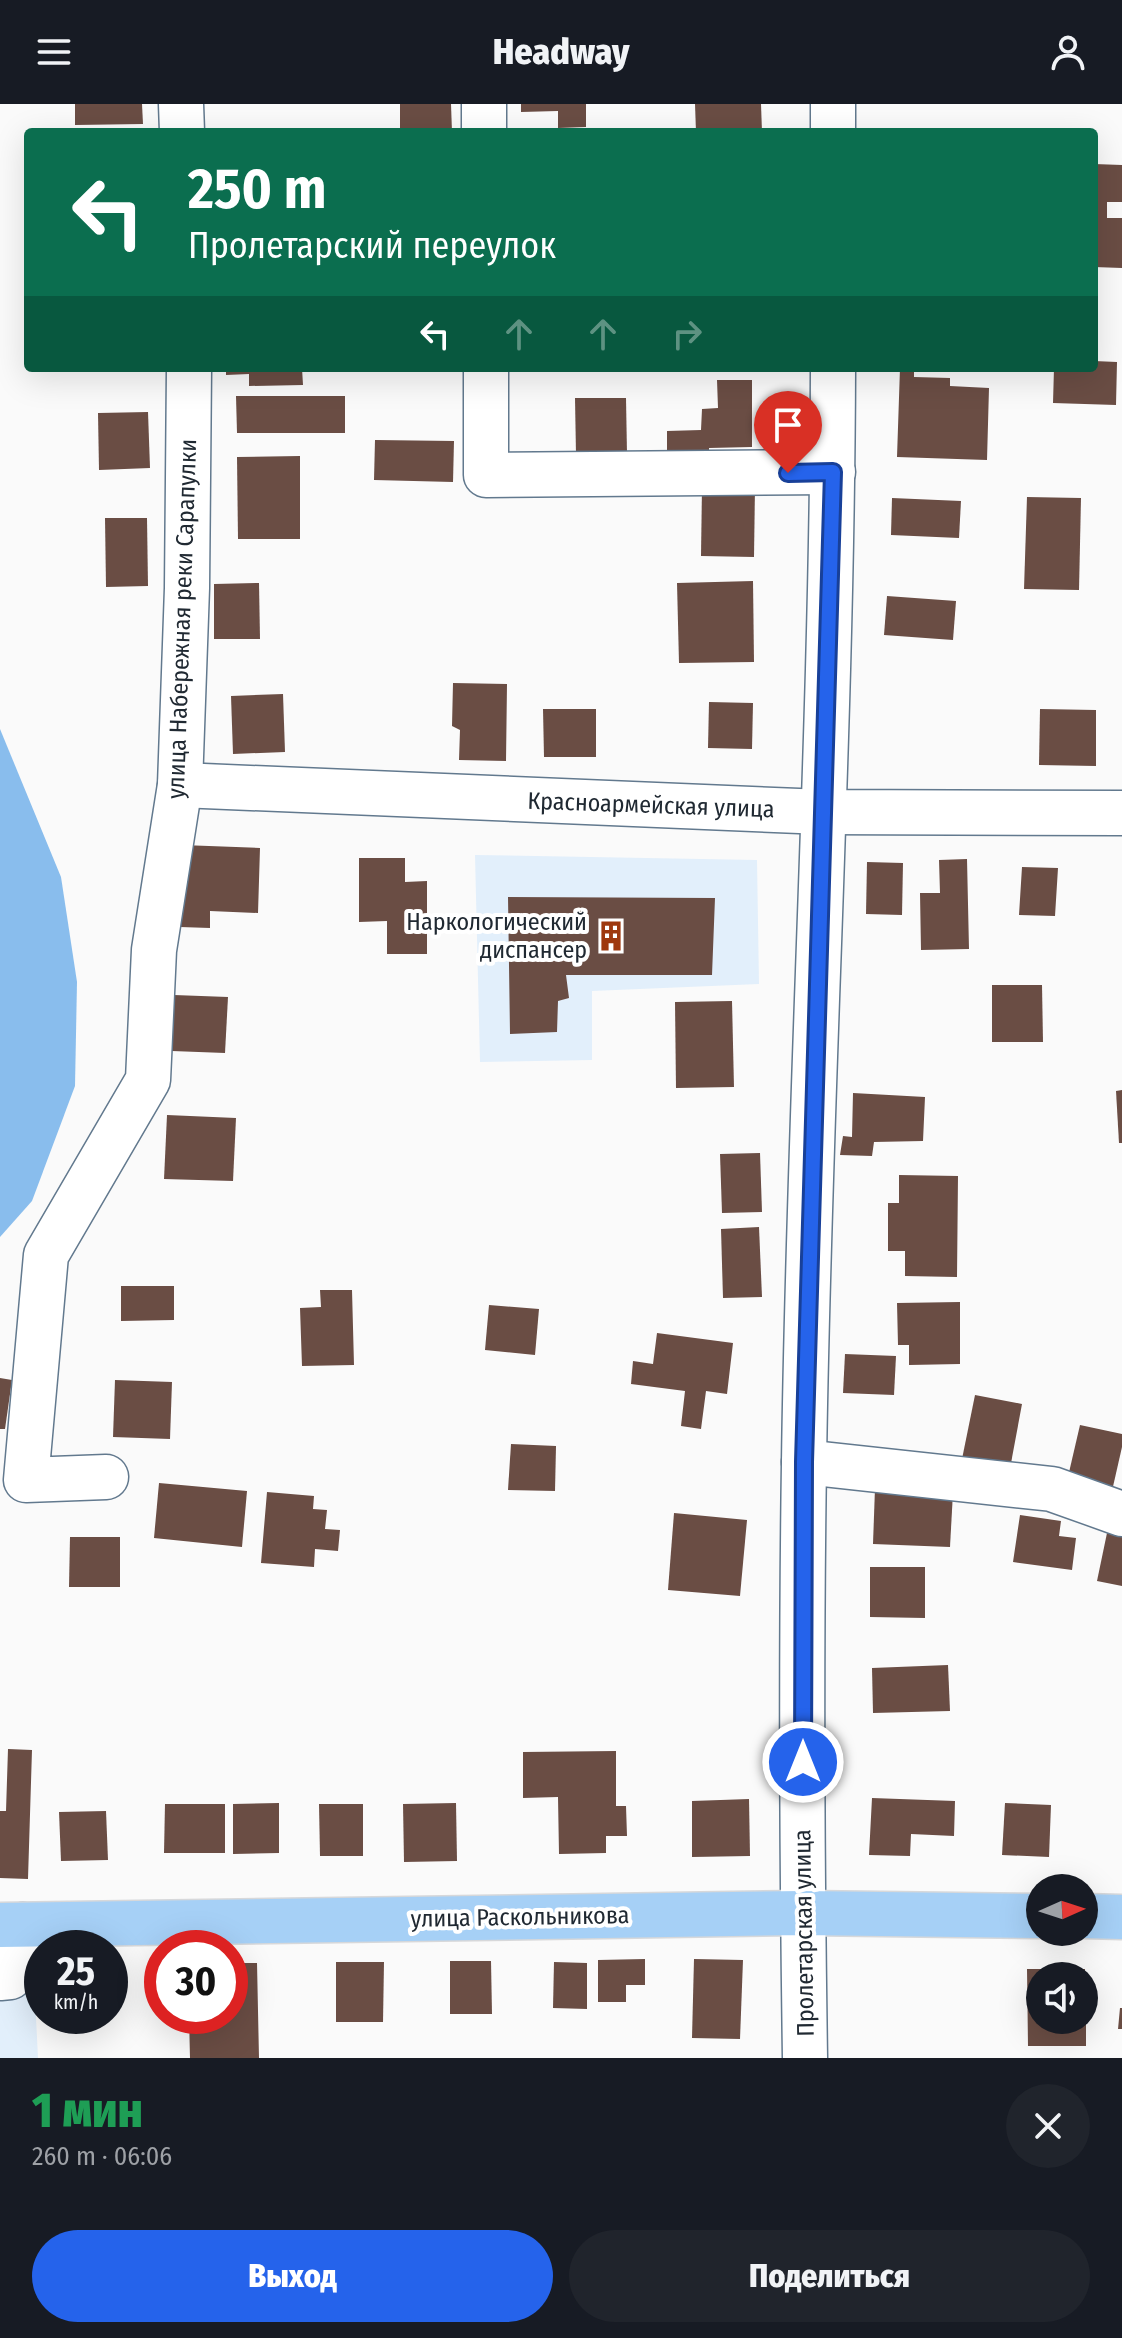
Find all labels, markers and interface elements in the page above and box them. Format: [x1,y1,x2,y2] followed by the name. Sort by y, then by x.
[32,30,76,74] icon: menu
[493,30,629,74] text: Headway
[1046,30,1090,74] icon: person
[188,156,326,223] text: 250 m
[56,160,160,264] icon: left
[188,224,556,268] text: Пролетарский переулок
[413,312,457,356] icon: left
[497,312,541,356] icon: ahead
[581,312,625,356] icon: ahead
[665,312,709,356] icon: right
[754,391,822,473] pin
[766,403,810,447] icon: arrive
[162,438,202,800] street label: улица Набережная реки Сарапулки
[527,787,775,823] street label: Красноармейская улица
[406,908,587,964] place label: Наркологический диспансер
[594,919,628,953] building icon: Наркологический диспансер
[761,1720,845,1804] position arrow
[788,1829,820,2037] street label: Пролетарская улица
[1026,1874,1098,1946] north arrow
[1026,1874,1098,2034] map controls
[410,1901,630,1933] street label: улица Раскольникова
[144,1930,248,2034] speed limit sign: 30
[57,1948,95,1996] text: 25
[1026,1962,1098,2034] button: sound
[54,1990,98,2014] text: km/h
[32,2082,143,2140] text: 1 мин
[1006,2084,1090,2168] button: close
[32,2141,172,2172] text: 260 m · 06:06
[32,2230,553,2322] button: Выход
[569,2230,1090,2322] button: Поделиться

